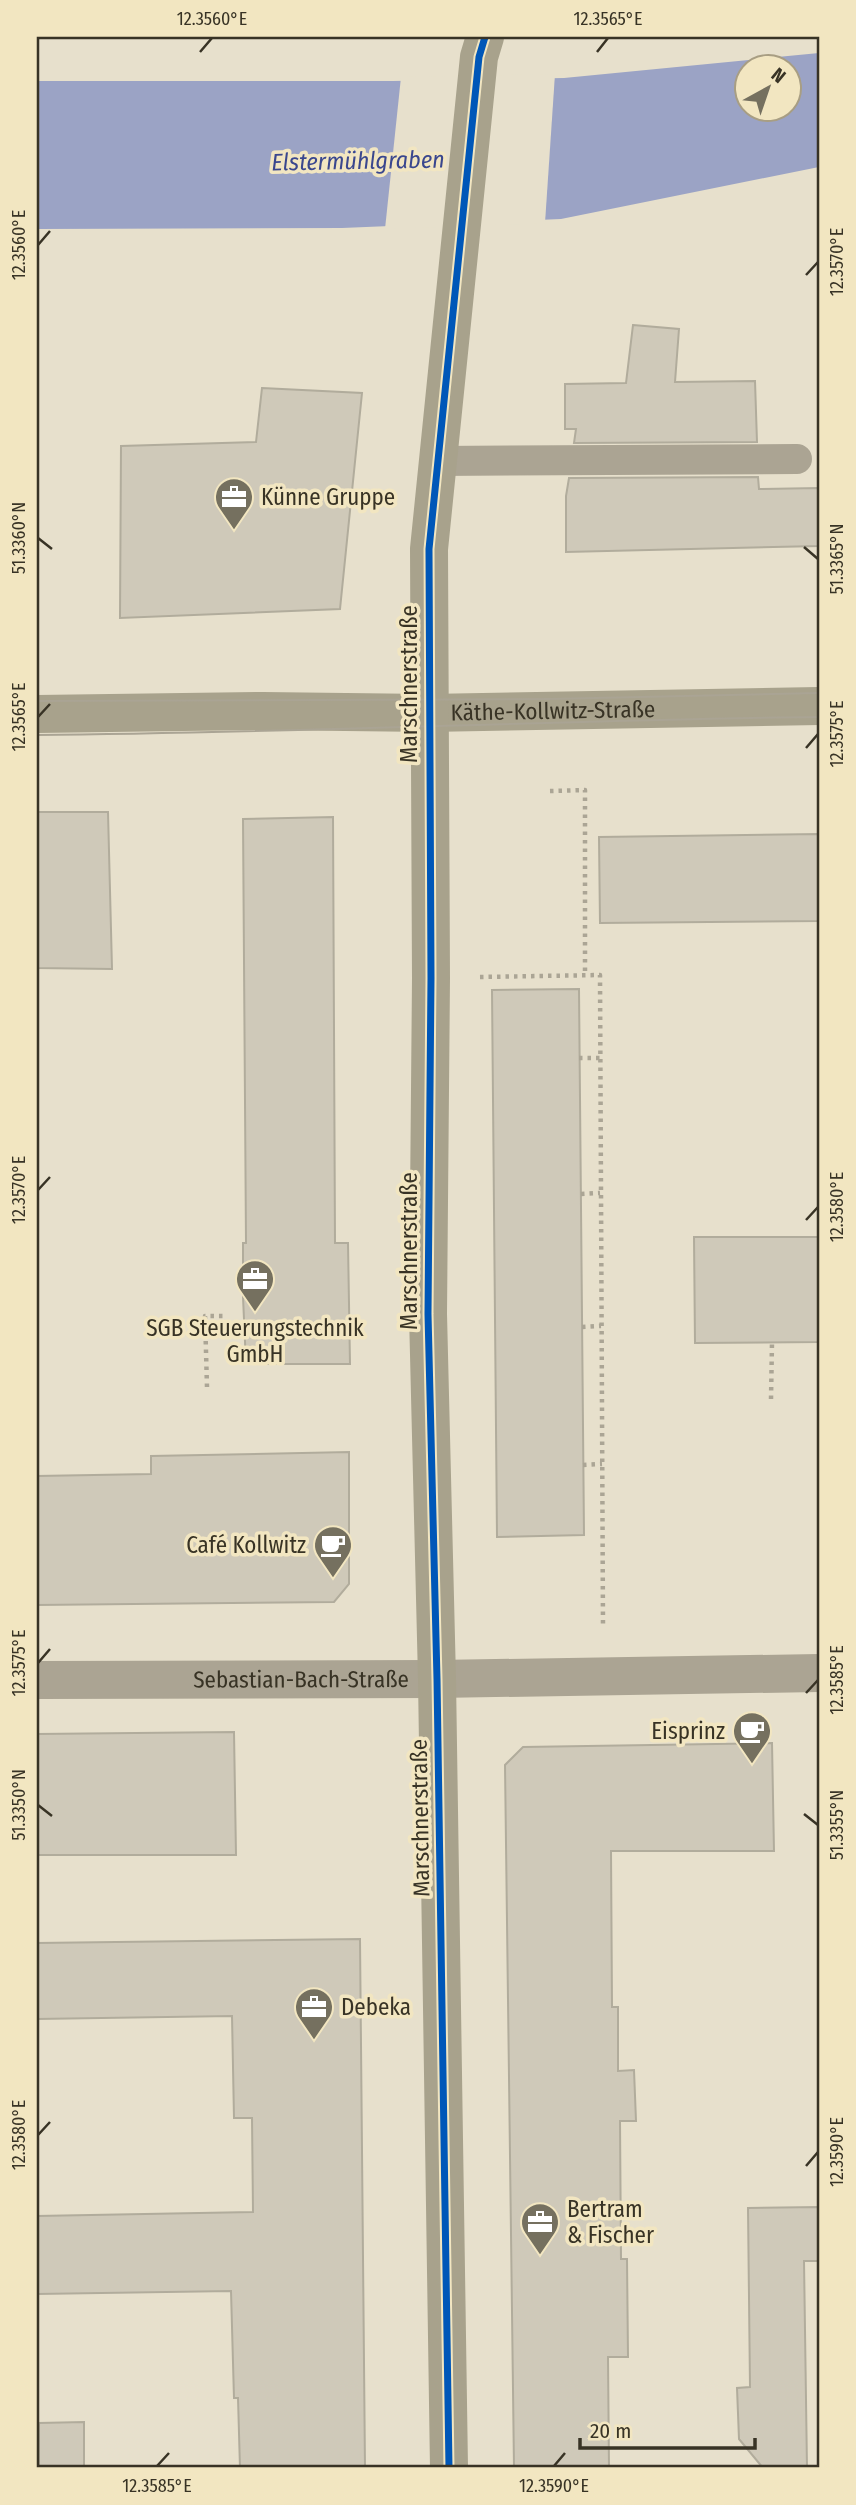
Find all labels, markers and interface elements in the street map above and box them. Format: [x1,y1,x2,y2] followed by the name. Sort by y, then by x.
[177,8,247,30] text: 12.3560°E
[573,8,643,30] text: 12.3565°E
[734,52,804,122] north arrow
[767,63,790,88] text: N
[271,145,445,177] water label: Elstermühlgraben
[8,210,30,280] text: 12.3560°E
[826,228,848,296] text: 12.3570°E
[213,476,255,531] office icon: Künne Gruppe
[261,483,395,511] place label: Künne Gruppe
[8,502,30,574] text: 51.3360°N
[826,524,848,594] text: 51.3365°N
[395,605,423,763] street label: Marschnerstraße
[8,682,30,752] text: 12.3565°E
[450,695,655,727] street label: Käthe-Kollwitz-Straße
[826,701,848,767] text: 12.3575°E
[8,1156,30,1224] text: 12.3570°E
[395,1172,423,1330] street label: Marschnerstraße
[826,1172,848,1242] text: 12.3580°E
[234,1258,276,1313] office icon: SGB Steuerungstechnik GmbH
[146,1314,364,1368] place label: SGB Steuerungstechnik GmbH
[312,1524,354,1579] cafe icon: Café Kollwitz
[186,1531,306,1559] place label: Café Kollwitz
[8,1630,30,1696] text: 12.3575°E
[826,1645,848,1715] text: 12.3585°E
[193,1665,409,1694] street label: Sebastian-Bach-Straße
[731,1710,773,1765] cafe icon: Eisprinz
[651,1717,725,1745] place label: Eisprinz
[405,1739,435,1897] street label: Marschnerstraße
[8,1769,30,1841] text: 51.3350°N
[826,1790,848,1860] text: 51.3355°N
[293,1986,335,2041] office icon: Debeka
[341,1993,411,2021] place label: Debeka
[8,2100,30,2170] text: 12.3580°E
[826,2117,848,2187] text: 12.3590°E
[567,2195,654,2249] place label: Bertram & Fischer
[519,2201,561,2256] office icon: Bertram & Fischer
[580,2407,754,2451] scale bar
[590,2418,631,2444] text: 20 m
[122,2475,192,2497] text: 12.3585°E
[519,2475,589,2497] text: 12.3590°E

